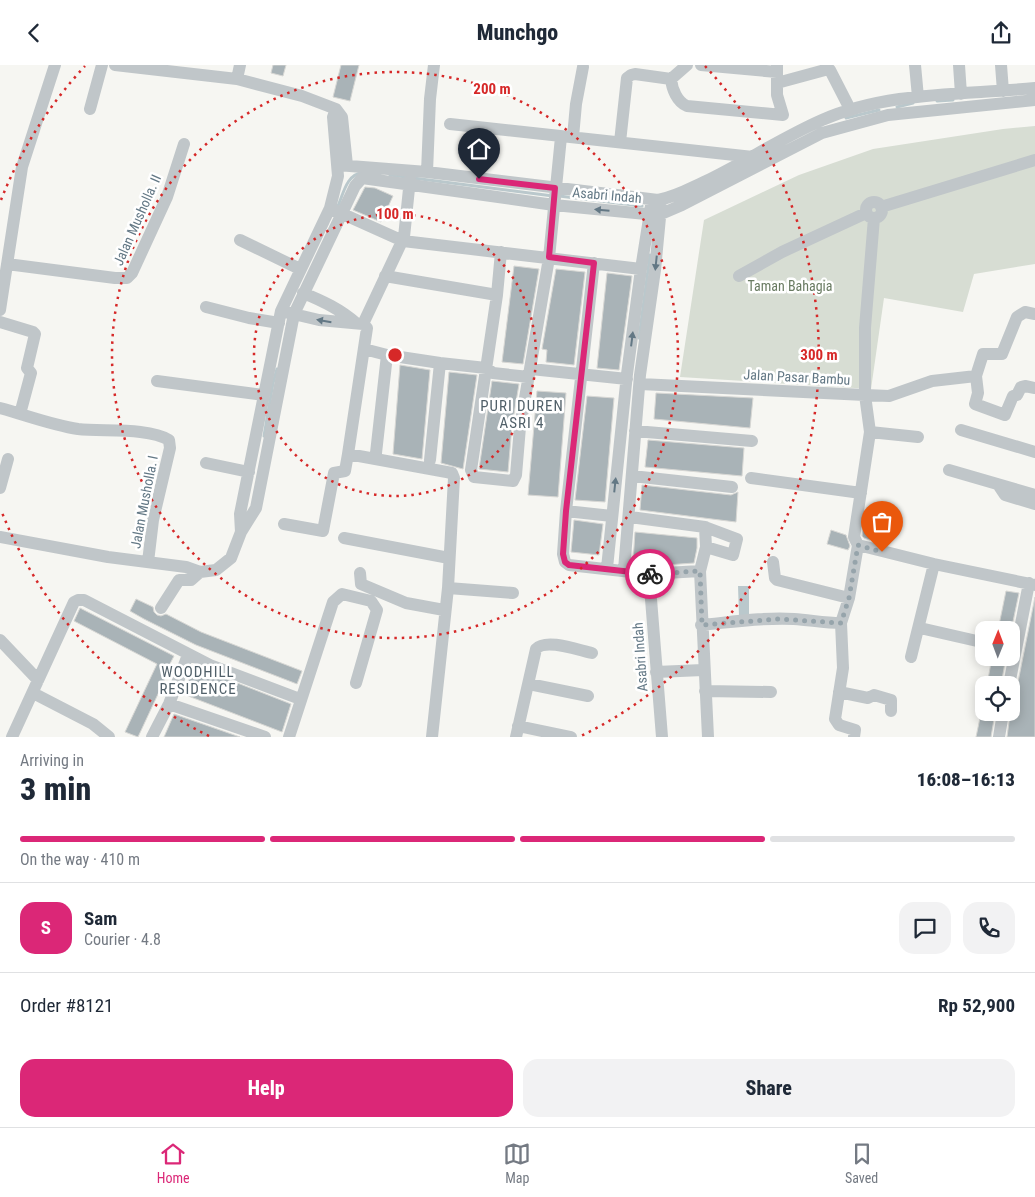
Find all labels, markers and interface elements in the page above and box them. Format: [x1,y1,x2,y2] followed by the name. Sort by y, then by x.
[20,19,48,47] icon: back
[987,19,1015,47] icon: share
[477,20,558,45] text: Munchgo
[473,80,511,98] text: 200 m
[458,128,500,179] pin
[465,135,493,163] icon: home
[110,172,164,268] street label: Jalan Musholla. II
[572,184,642,206] street label: Asabri Indah
[376,205,414,223] text: 100 m
[594,205,610,213] one-way arrow
[652,255,660,271] one-way arrow
[747,278,833,294] park label: Taman Bahagia
[316,316,332,324] one-way arrow
[628,330,636,346] one-way arrow
[386,346,404,364] centre of rings
[800,346,838,364] text: 300 m
[743,366,851,388] street label: Jalan Pasar Bambu
[480,397,564,432] district label: PURI DUREN ASRI 4
[127,454,161,550] street label: Jalan Musholla. I
[611,476,619,492] one-way arrow
[861,501,903,552] pin
[868,508,896,536] icon: bag
[625,549,675,599] courier
[636,560,664,588] icon: bike
[975,621,1020,666] north arrow
[975,621,1020,721] map controls
[630,622,650,692] street label: Asabri Indah
[159,663,237,698] district label: WOODHILL RESIDENCE
[975,676,1020,721] button: locate
[20,751,84,770] text: Arriving in
[917,768,1015,791] text: 16:08–16:13
[20,770,91,808] text: 3 min
[20,850,140,869] text: On the way · 410 m
[899,902,951,954] button: chat
[963,902,1015,954] button: phone
[84,907,117,930] text: Sam
[41,916,51,939] text: S
[84,930,161,949] text: Courier · 4.8
[20,994,113,1017] text: Order #8121
[938,994,1015,1017] text: Rp 52,900
[20,1059,513,1117] button: Help
[523,1059,1015,1117] button: Share
[157,1140,190,1186] tab: Home
[503,1140,531,1186] tab: Map
[845,1140,878,1186] tab: Saved

